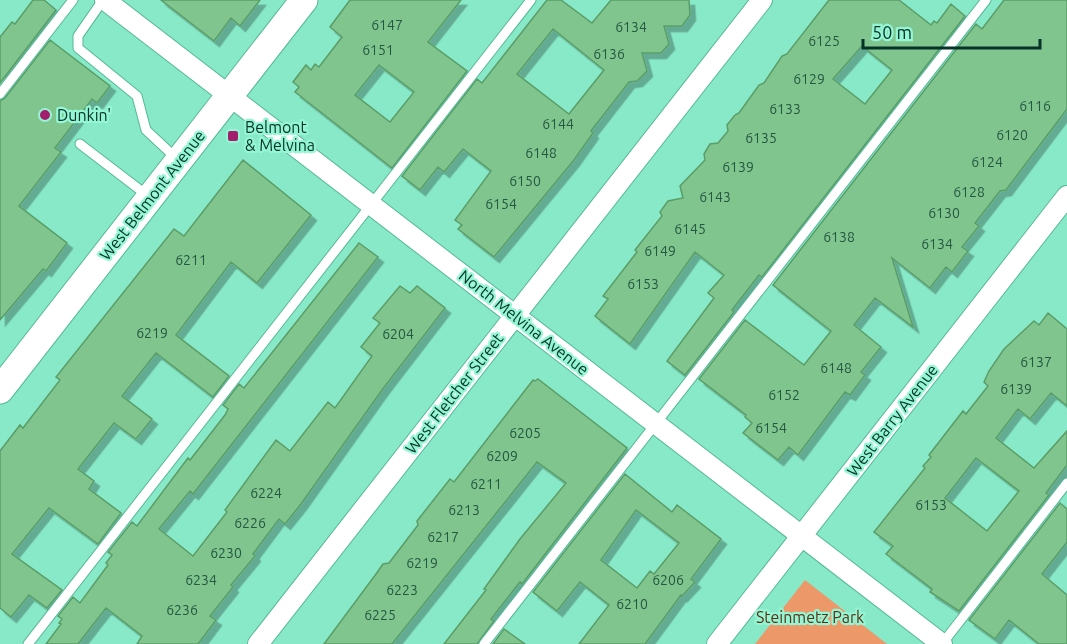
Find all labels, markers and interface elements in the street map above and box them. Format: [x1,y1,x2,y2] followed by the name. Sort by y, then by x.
[863,12,1040,50] scale bar
[371,17,403,33] house number: 6147
[615,19,647,35] house number: 6134
[872,22,912,42] text: 50 m
[808,33,840,49] house number: 6125
[362,42,394,58] house number: 6151
[593,46,625,62] house number: 6136
[793,71,825,87] house number: 6129
[1019,98,1051,114] house number: 6116
[769,101,801,117] house number: 6133
[57,106,111,124] place label: Dunkin'
[38,108,52,122] marker: Dunkin'
[542,116,574,132] house number: 6144
[245,118,315,154] place label: Belmont & Melvina
[96,127,208,263] street label: West Belmont Avenue
[996,127,1028,143] house number: 6120
[226,129,240,143] marker: Belmont & Melvina
[745,130,777,146] house number: 6135
[525,145,557,161] house number: 6148
[971,154,1003,170] house number: 6124
[722,159,754,175] house number: 6139
[509,173,541,189] house number: 6150
[953,184,985,200] house number: 6128
[699,189,731,205] house number: 6143
[485,196,517,212] house number: 6154
[928,205,960,221] house number: 6130
[674,221,706,237] house number: 6145
[823,229,855,245] house number: 6138
[921,236,953,252] house number: 6134
[644,243,676,259] house number: 6149
[175,252,207,268] house number: 6211
[456,266,592,378] street label: North Melvina Avenue
[627,276,659,292] house number: 6153
[136,325,168,341] house number: 6219
[382,326,414,342] house number: 6204
[401,329,507,457] street label: West Fletcher Street
[1020,354,1052,370] house number: 6137
[820,360,852,376] house number: 6148
[843,361,941,479] street label: West Barry Avenue
[1000,381,1032,397] house number: 6139
[768,387,800,403] house number: 6152
[755,420,787,436] house number: 6154
[509,425,541,441] house number: 6205
[486,448,518,464] house number: 6209
[470,476,502,492] house number: 6211
[250,485,282,501] house number: 6224
[915,497,947,513] house number: 6153
[448,502,480,518] house number: 6213
[234,515,266,531] house number: 6226
[427,529,459,545] house number: 6217
[210,545,242,561] house number: 6230
[406,555,438,571] house number: 6219
[185,572,217,588] house number: 6234
[652,572,684,588] house number: 6206
[386,582,418,598] house number: 6223
[616,596,648,612] house number: 6210
[166,602,198,618] house number: 6236
[364,607,396,623] house number: 6225
[756,608,864,626] park label: Steinmetz Park

